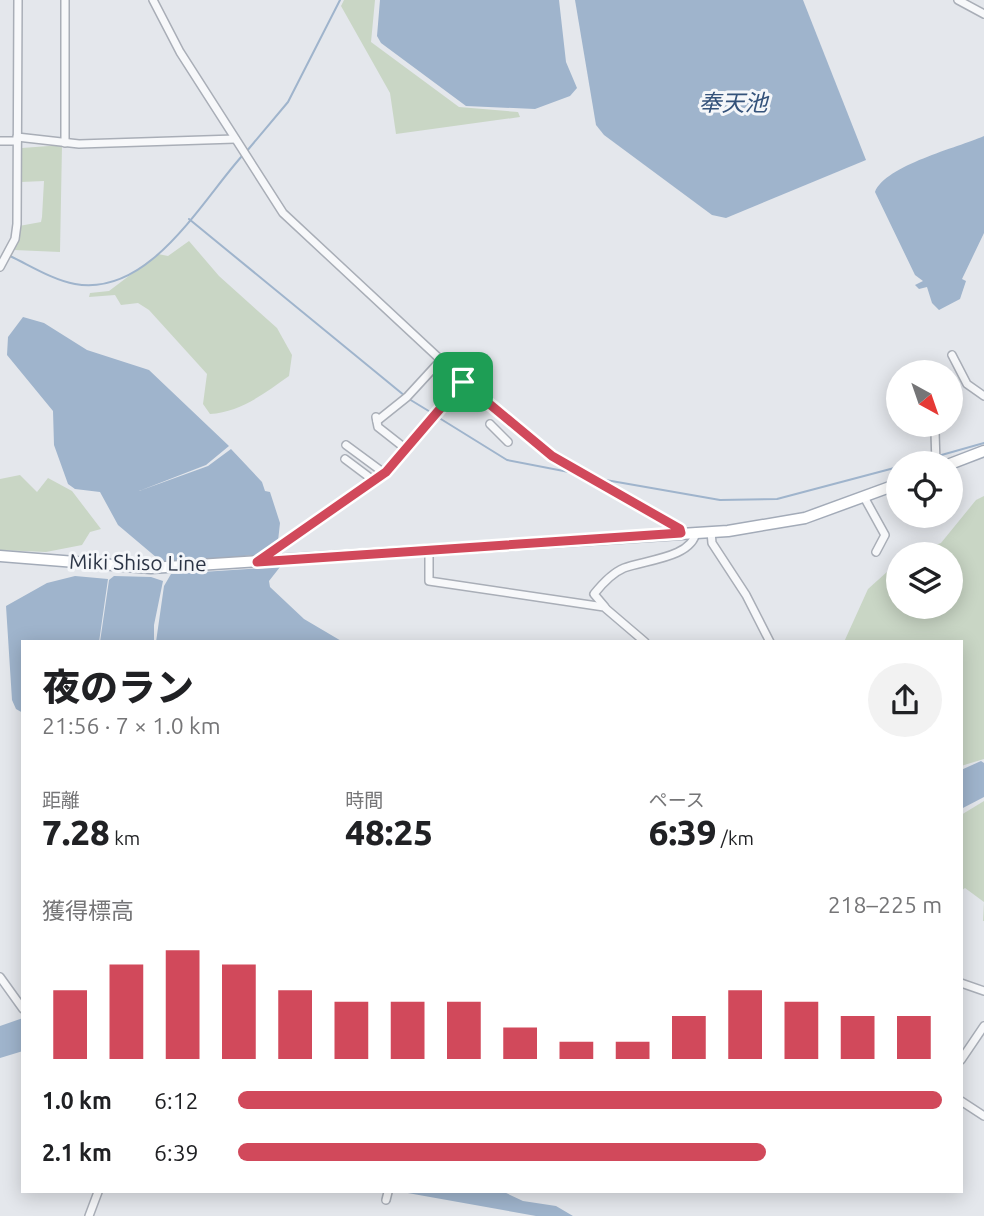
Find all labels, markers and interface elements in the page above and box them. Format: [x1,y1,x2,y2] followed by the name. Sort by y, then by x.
[699,90,770,115] water label: 奉天池
[433,352,493,412] pin
[886,360,962,438] north arrow
[886,360,963,619] map controls
[444,363,482,401] icon: arrive
[886,451,963,528] button: locate
[886,542,963,619] button: layers
[69,549,207,575] street label: Miki Shiso Line
[868,663,942,737] button: share
[42,666,194,708] text: 夜のラン
[42,713,221,738] text: 21:56 · 7 × 1.0 km
[42,789,80,811] text: 距離
[345,789,383,811] text: 時間
[649,789,705,811] text: ペース
[42,812,110,852] text: 7.28
[345,812,433,852] text: 48:25
[649,812,717,852] text: 6:39
[110,827,140,849] text: km
[717,827,754,849] text: /km
[828,892,942,917] text: 218–225 m
[42,898,134,923] text: 獲得標高
[42,1088,112,1113] text: 1.0 km
[154,1088,199,1113] text: 6:12
[42,1140,112,1165] text: 2.1 km
[154,1140,199,1165] text: 6:39

